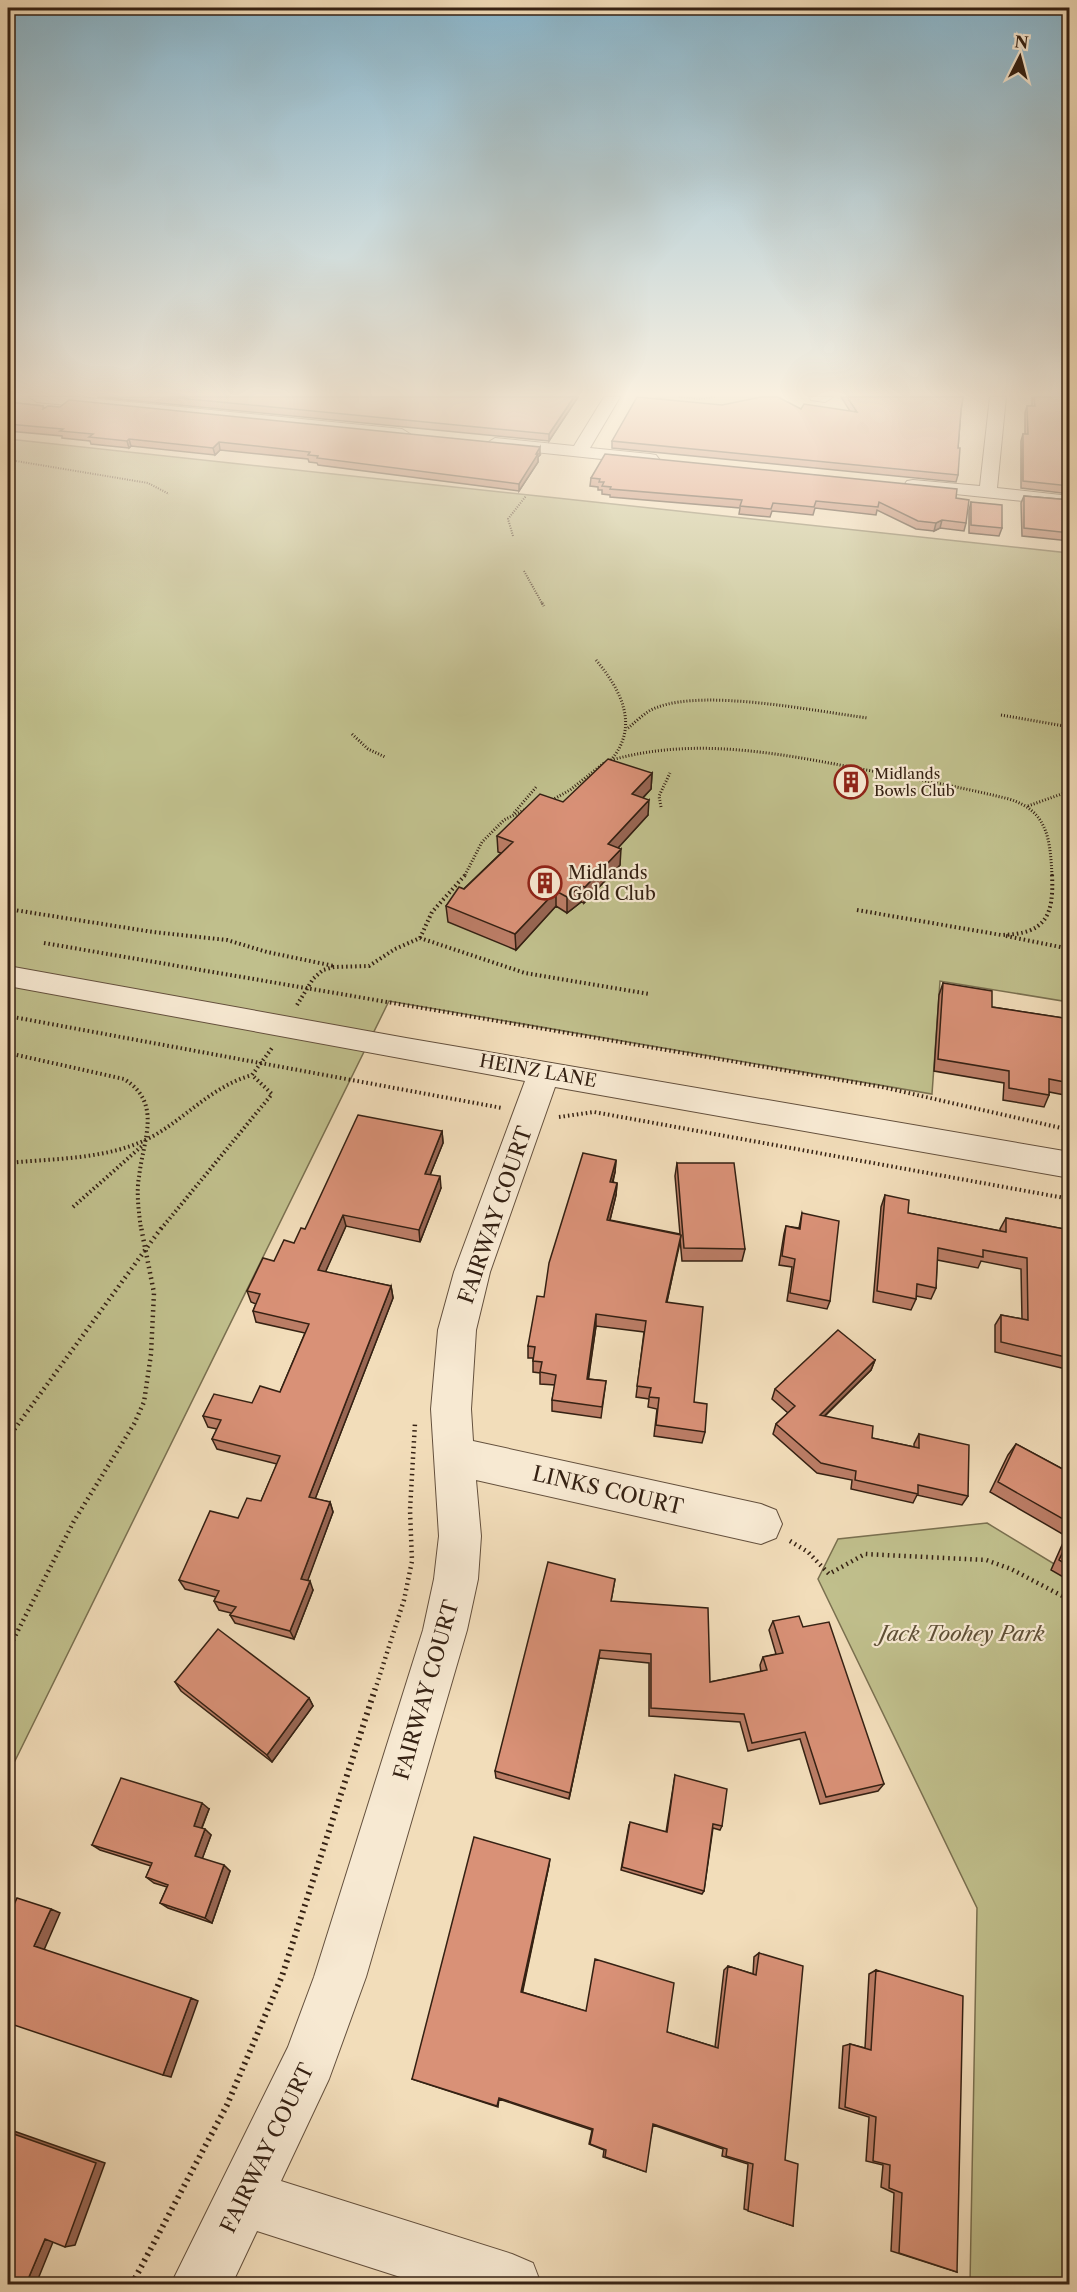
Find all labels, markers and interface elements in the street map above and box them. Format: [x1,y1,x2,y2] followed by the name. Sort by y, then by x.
[990,27,1050,87] north arrow
[1014,31,1030,53] text: N
[833,764,869,800] building icon: Midlands Bowls Club
[874,764,955,800] place label: Midlands Bowls Club
[568,862,656,905] place label: Midlands Gold Club
[527,865,563,901] building icon: Midlands Gold Club
[478,1050,598,1092] street label: HEINZ LANE
[453,1123,537,1307] street label: FAIRWAY COURT
[530,1461,686,1520] street label: LINKS COURT
[388,1597,464,1783] street label: FAIRWAY COURT
[873,1621,1045,1646] park label: Jack Toohey Park
[215,2059,319,2237] street label: FAIRWAY COURT

